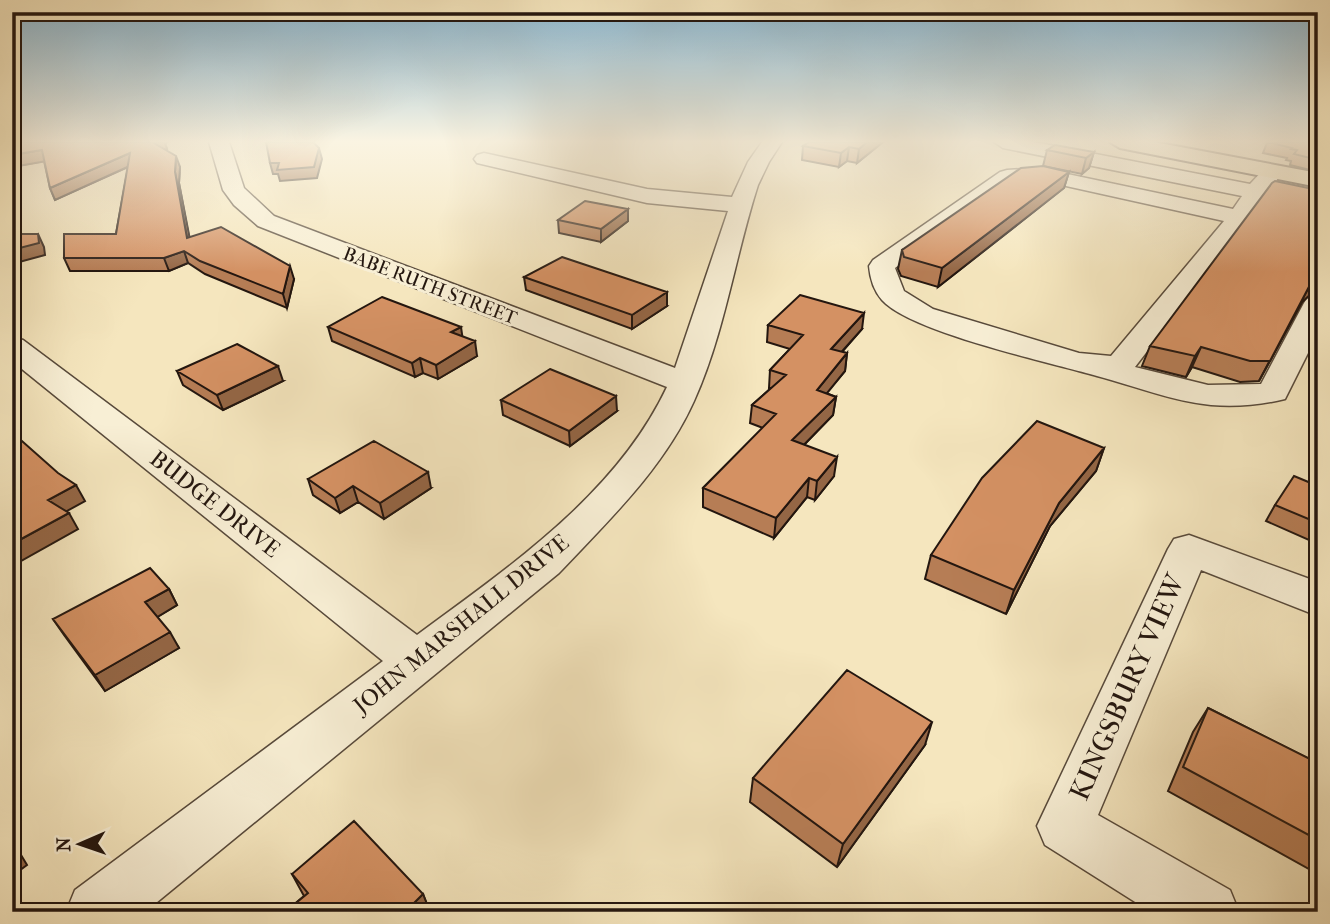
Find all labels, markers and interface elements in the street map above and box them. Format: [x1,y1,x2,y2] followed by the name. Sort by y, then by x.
[340,243,520,329] street label: BABE RUTH STREET
[145,445,285,563] street label: BUDGE DRIVE
[346,529,574,720] street label: JOHN MARSHALL DRIVE
[1062,568,1192,805] street label: KINGSBURY VIEW
[46,808,116,878] north arrow
[53,836,75,852] text: N

